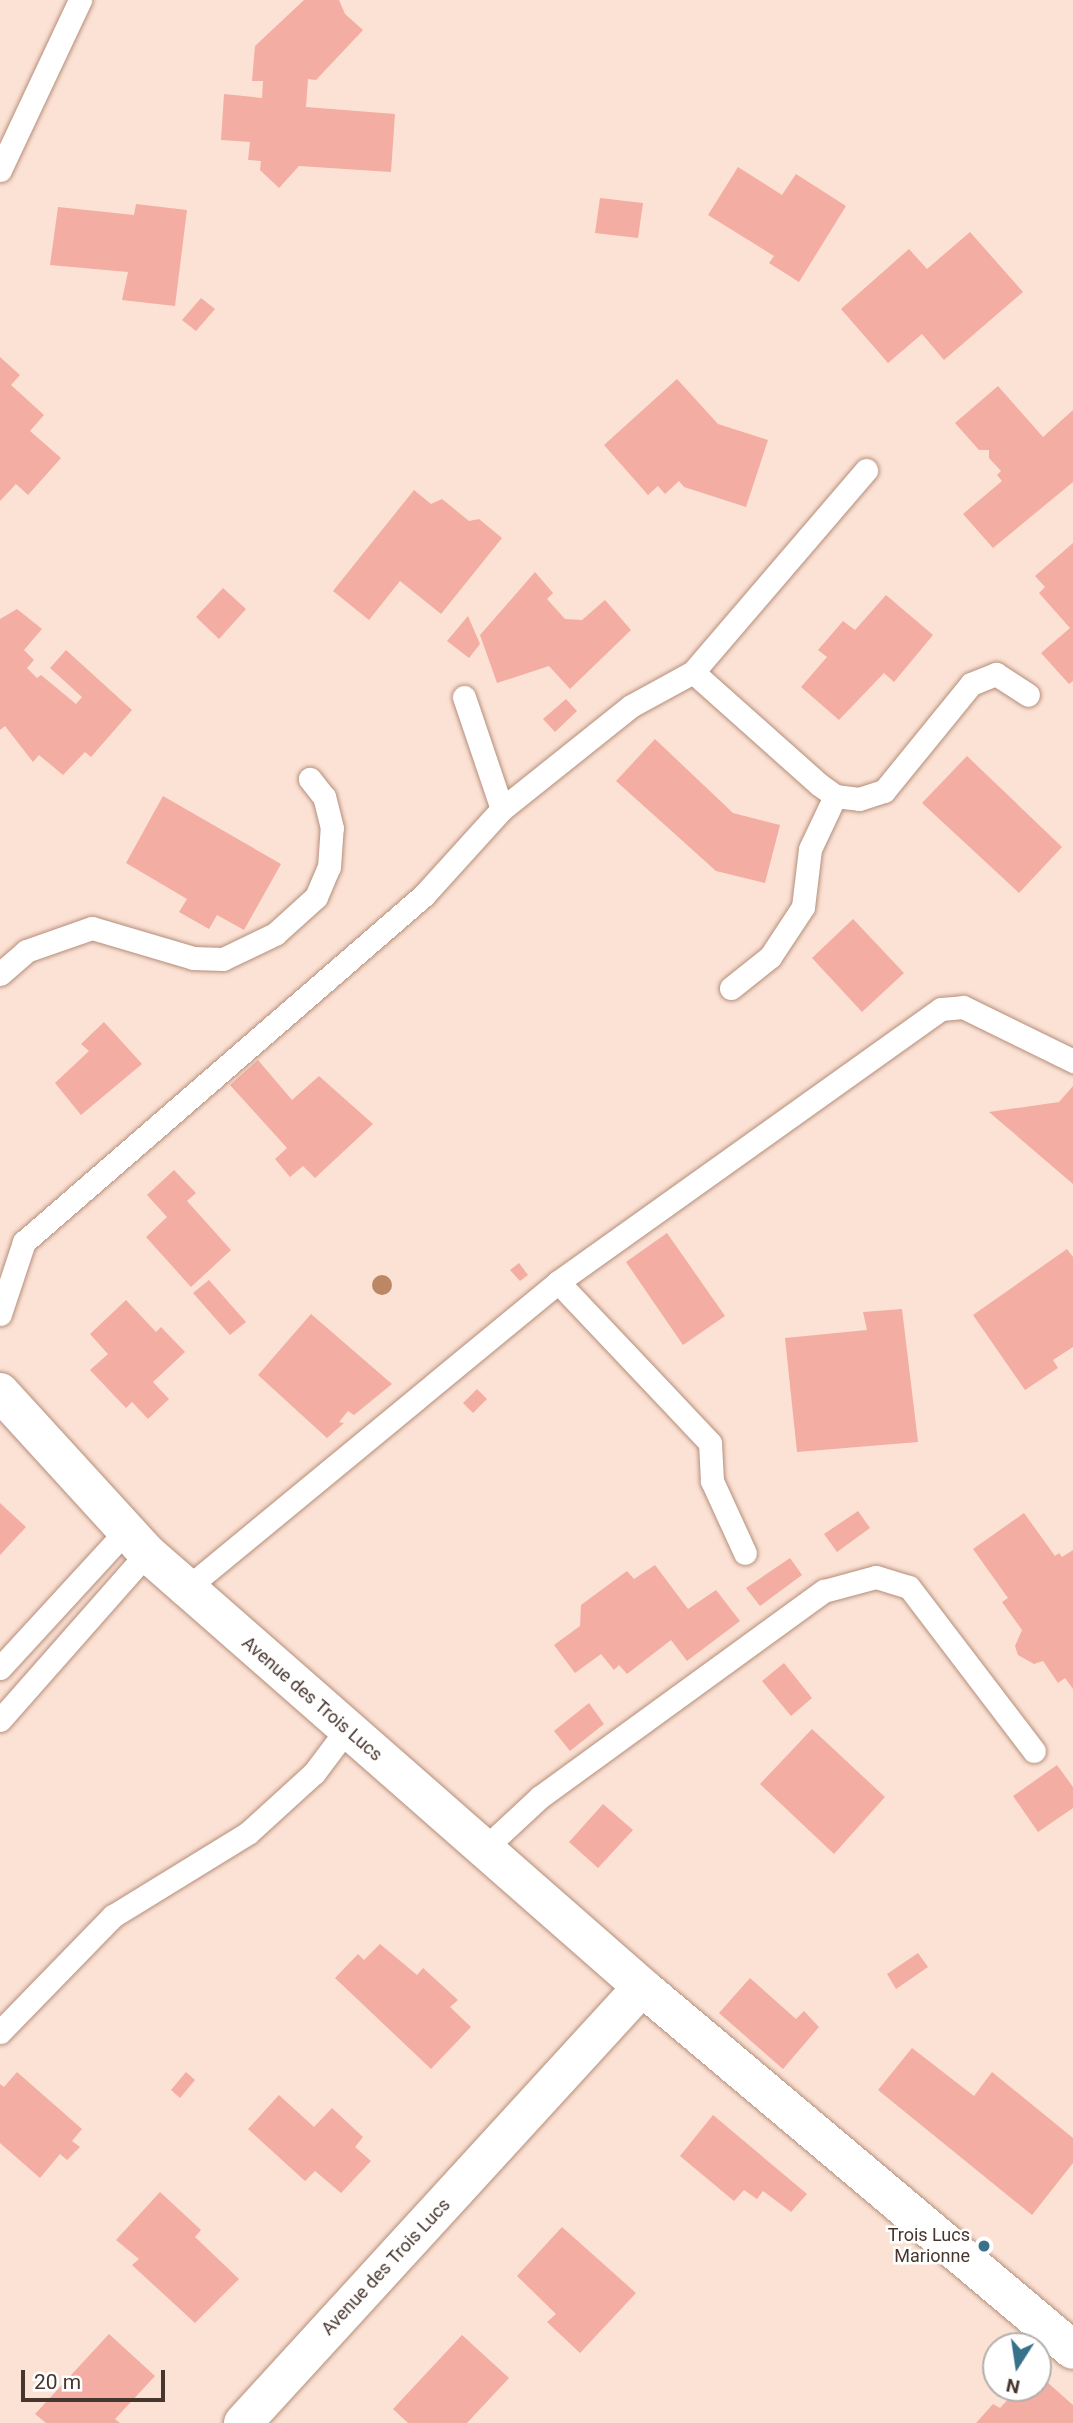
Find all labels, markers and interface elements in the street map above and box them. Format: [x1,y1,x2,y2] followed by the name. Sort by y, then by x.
[237,1632,387,1766] street label: Avenue des Trois Lucs
[317,2194,455,2340] street label: Avenue des Trois Lucs
[888,2225,970,2268] place label: Trois Lucs Marionne
[976,2238,992,2254] marker: Trois Lucs Marionne
[982,2332,1052,2402] north arrow
[24,2356,168,2400] scale bar
[34,2370,81,2394] text: 20 m
[1004,2373,1022,2399] text: N

